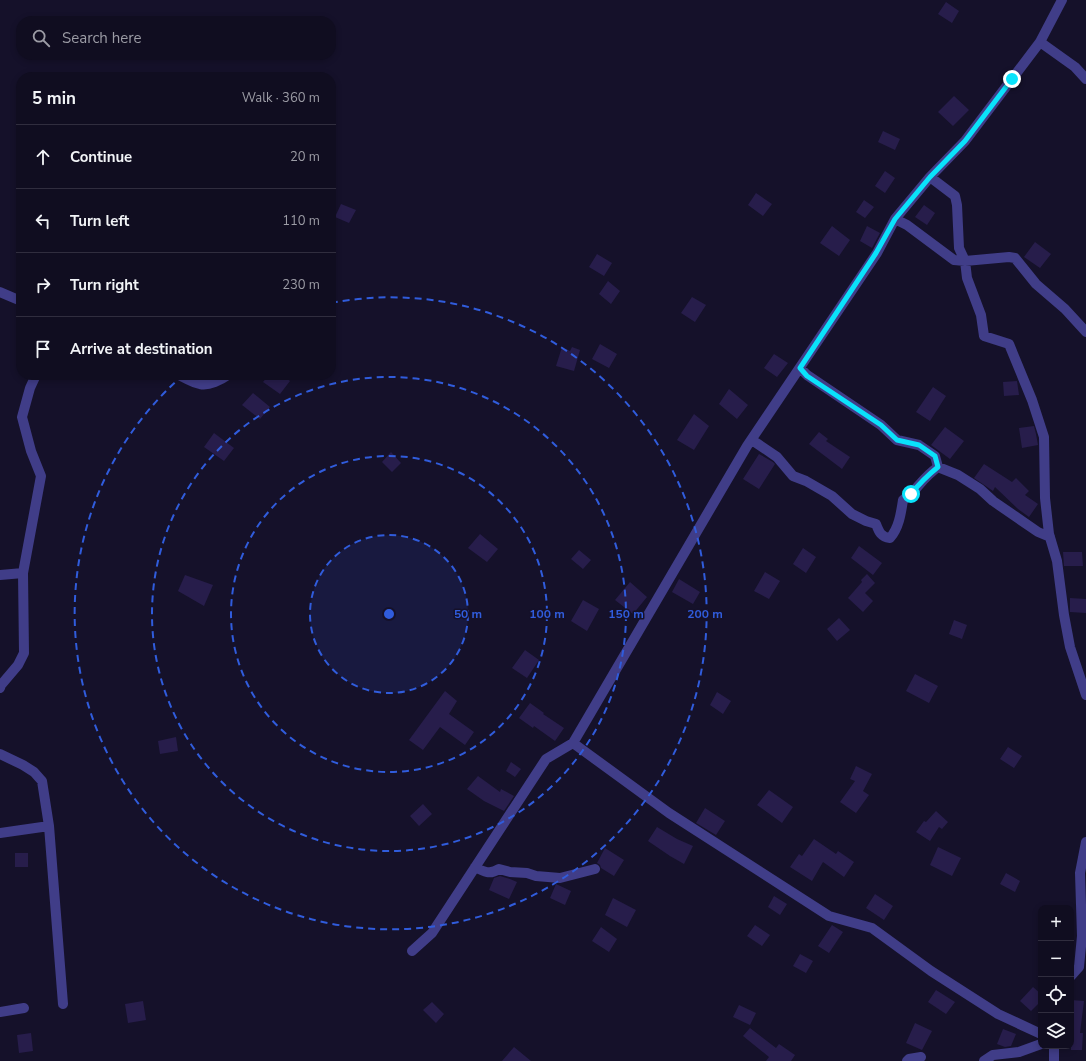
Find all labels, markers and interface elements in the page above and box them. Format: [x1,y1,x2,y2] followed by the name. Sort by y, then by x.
[16,16,336,60] search box
[30,27,52,49] icon: search
[62,28,142,48] text: Search here
[1003,70,1021,88] route end
[32,87,76,110] text: 5 min
[242,89,320,107] text: Walk · 360 m
[32,146,54,168] icon: ahead
[70,147,132,167] text: Continue
[290,148,320,166] text: 20 m
[32,210,54,232] icon: left
[70,211,129,231] text: Turn left
[282,212,320,230] text: 110 m
[32,274,54,296] icon: right
[70,275,139,295] text: Turn right
[282,276,320,294] text: 230 m
[32,338,54,360] icon: arrive
[70,339,213,359] text: Arrive at destination
[902,485,920,503] route start
[454,606,482,622] text: 50 m
[529,606,565,622] text: 100 m
[608,606,644,622] text: 150 m
[687,606,723,622] text: 200 m
[382,607,396,621] centre of rings
[1038,905,1074,1049] map controls
[1038,905,1074,941] button: +
[1038,941,1074,977] button: −
[1038,977,1074,1013] button: locate
[1038,1013,1074,1049] button: layers

